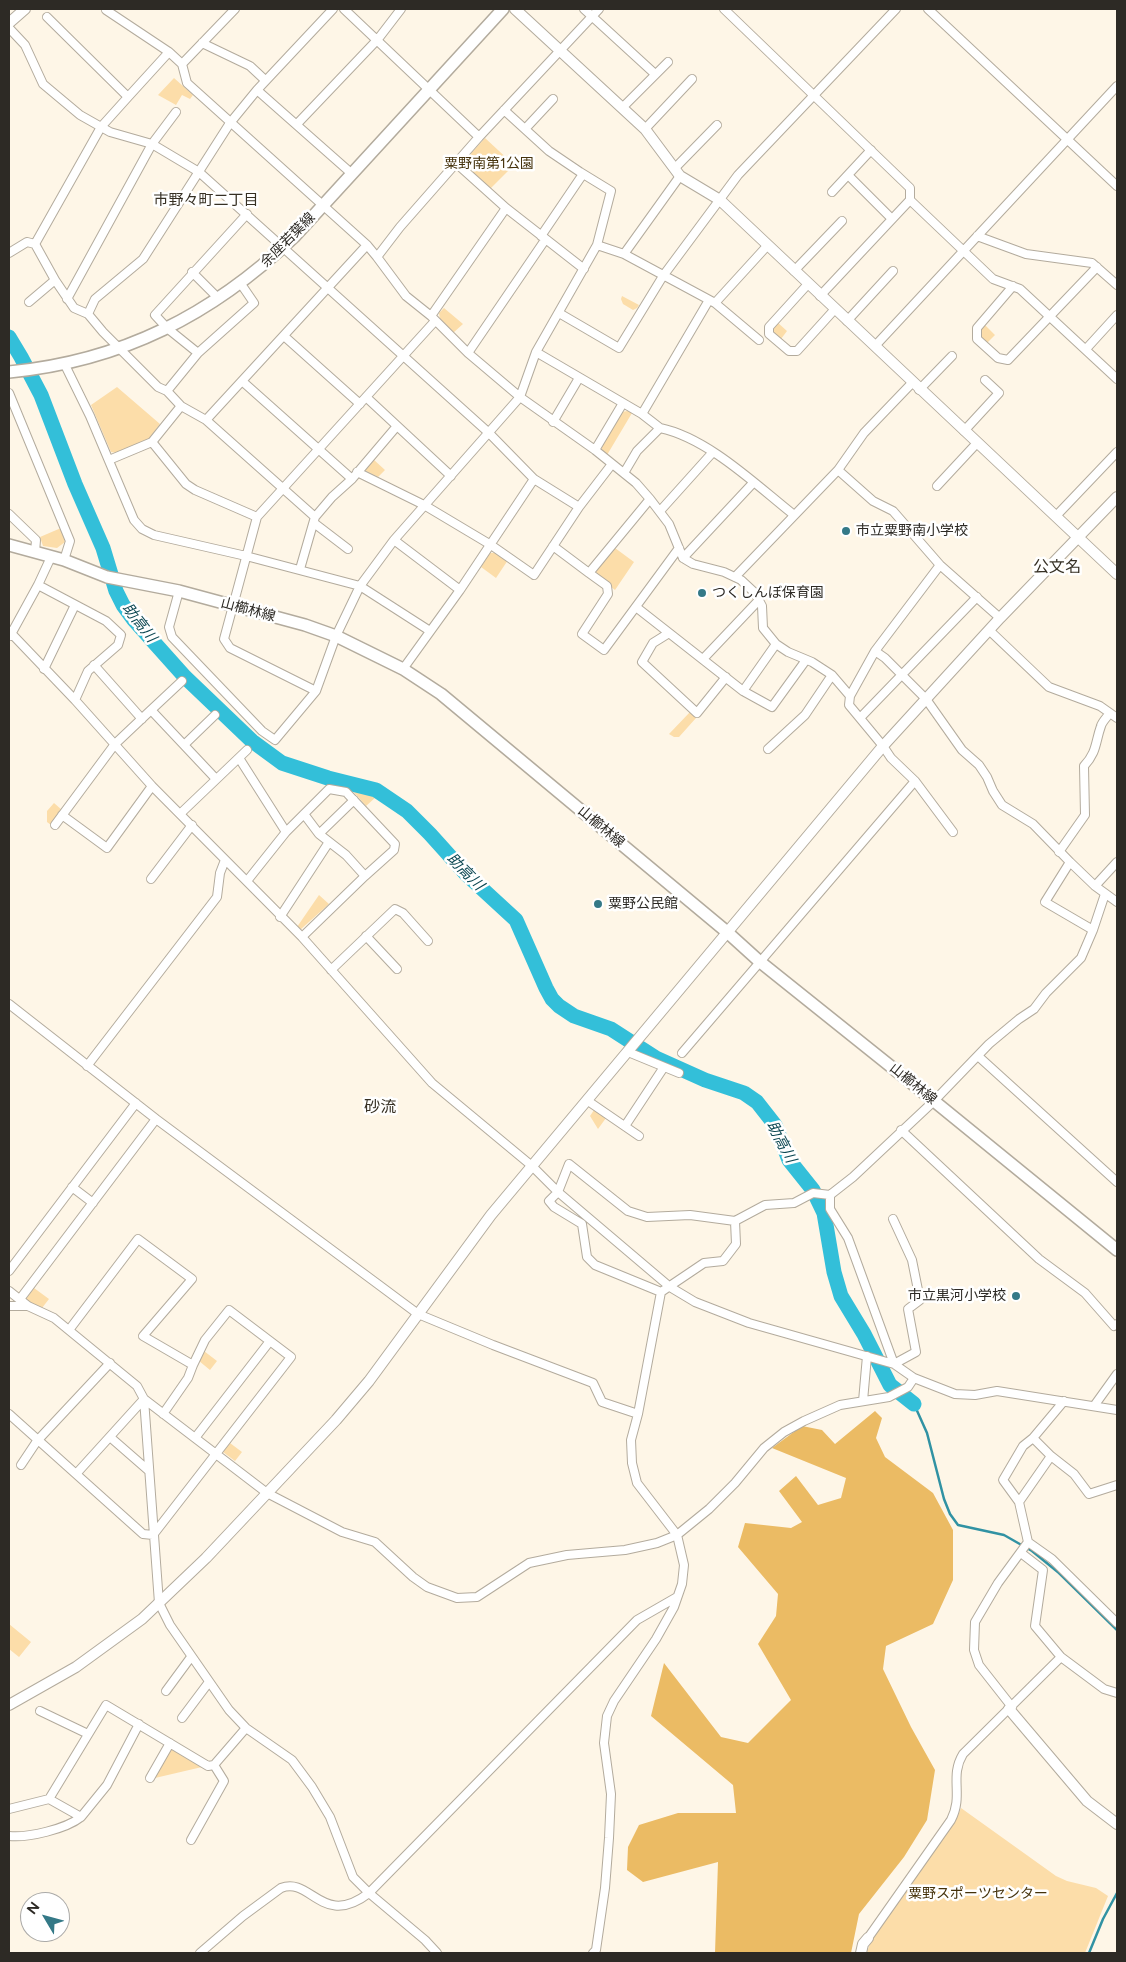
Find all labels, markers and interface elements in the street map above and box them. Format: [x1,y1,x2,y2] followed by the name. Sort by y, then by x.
[444,156,534,172] park label: 粟野南第1公園
[154,192,258,210] district label: 市野々町二丁目
[257,209,319,271] street label: 余座若葉線
[856,523,968,539] place label: 市立粟野南小学校
[840,525,852,537] marker: 市立粟野南小学校
[1033,557,1081,577] district label: 公文名
[712,585,824,601] place label: つくしんぼ保育園
[696,587,708,599] marker: つくしんぼ保育園
[219,595,277,625] street label: 山櫛林線
[118,600,160,646] water label: 助高川
[574,803,628,851] street label: 山櫛林線
[443,850,487,894] water label: 助高川
[608,896,678,912] place label: 粟野公民館
[592,898,604,910] marker: 粟野公民館
[886,1060,940,1108] street label: 山櫛林線
[364,1097,396,1117] district label: 砂流
[762,1118,800,1166] water label: 助高川
[908,1288,1006,1304] place label: 市立黒河小学校
[1010,1290,1022,1302] marker: 市立黒河小学校
[908,1886,1048,1902] park label: 粟野スポーツセンター
[20,1892,70,1942] north arrow
[23,1899,43,1918] text: N

